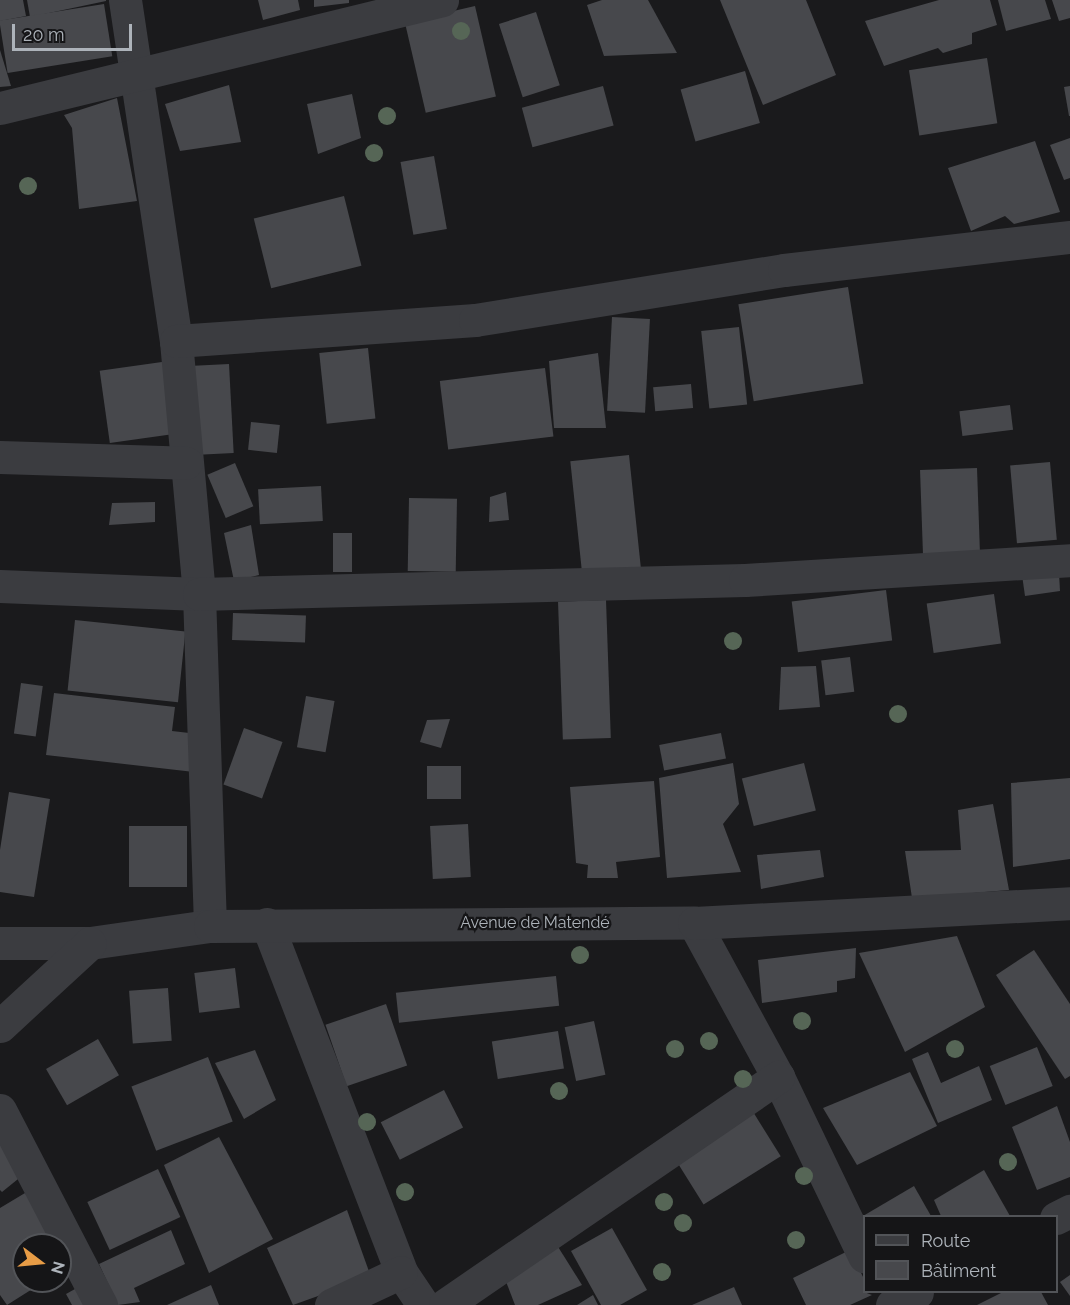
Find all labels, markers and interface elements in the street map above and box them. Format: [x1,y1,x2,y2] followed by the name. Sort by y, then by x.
[15,12,135,50] scale bar
[23,24,65,45] text: 20 m
[460,913,610,933] street label: Avenue de Matendé
[863,1215,1058,1293] legend
[921,1230,970,1251] text: Route
[12,1233,72,1293] north arrow
[47,1259,69,1276] text: N
[921,1260,996,1281] text: Bâtiment

